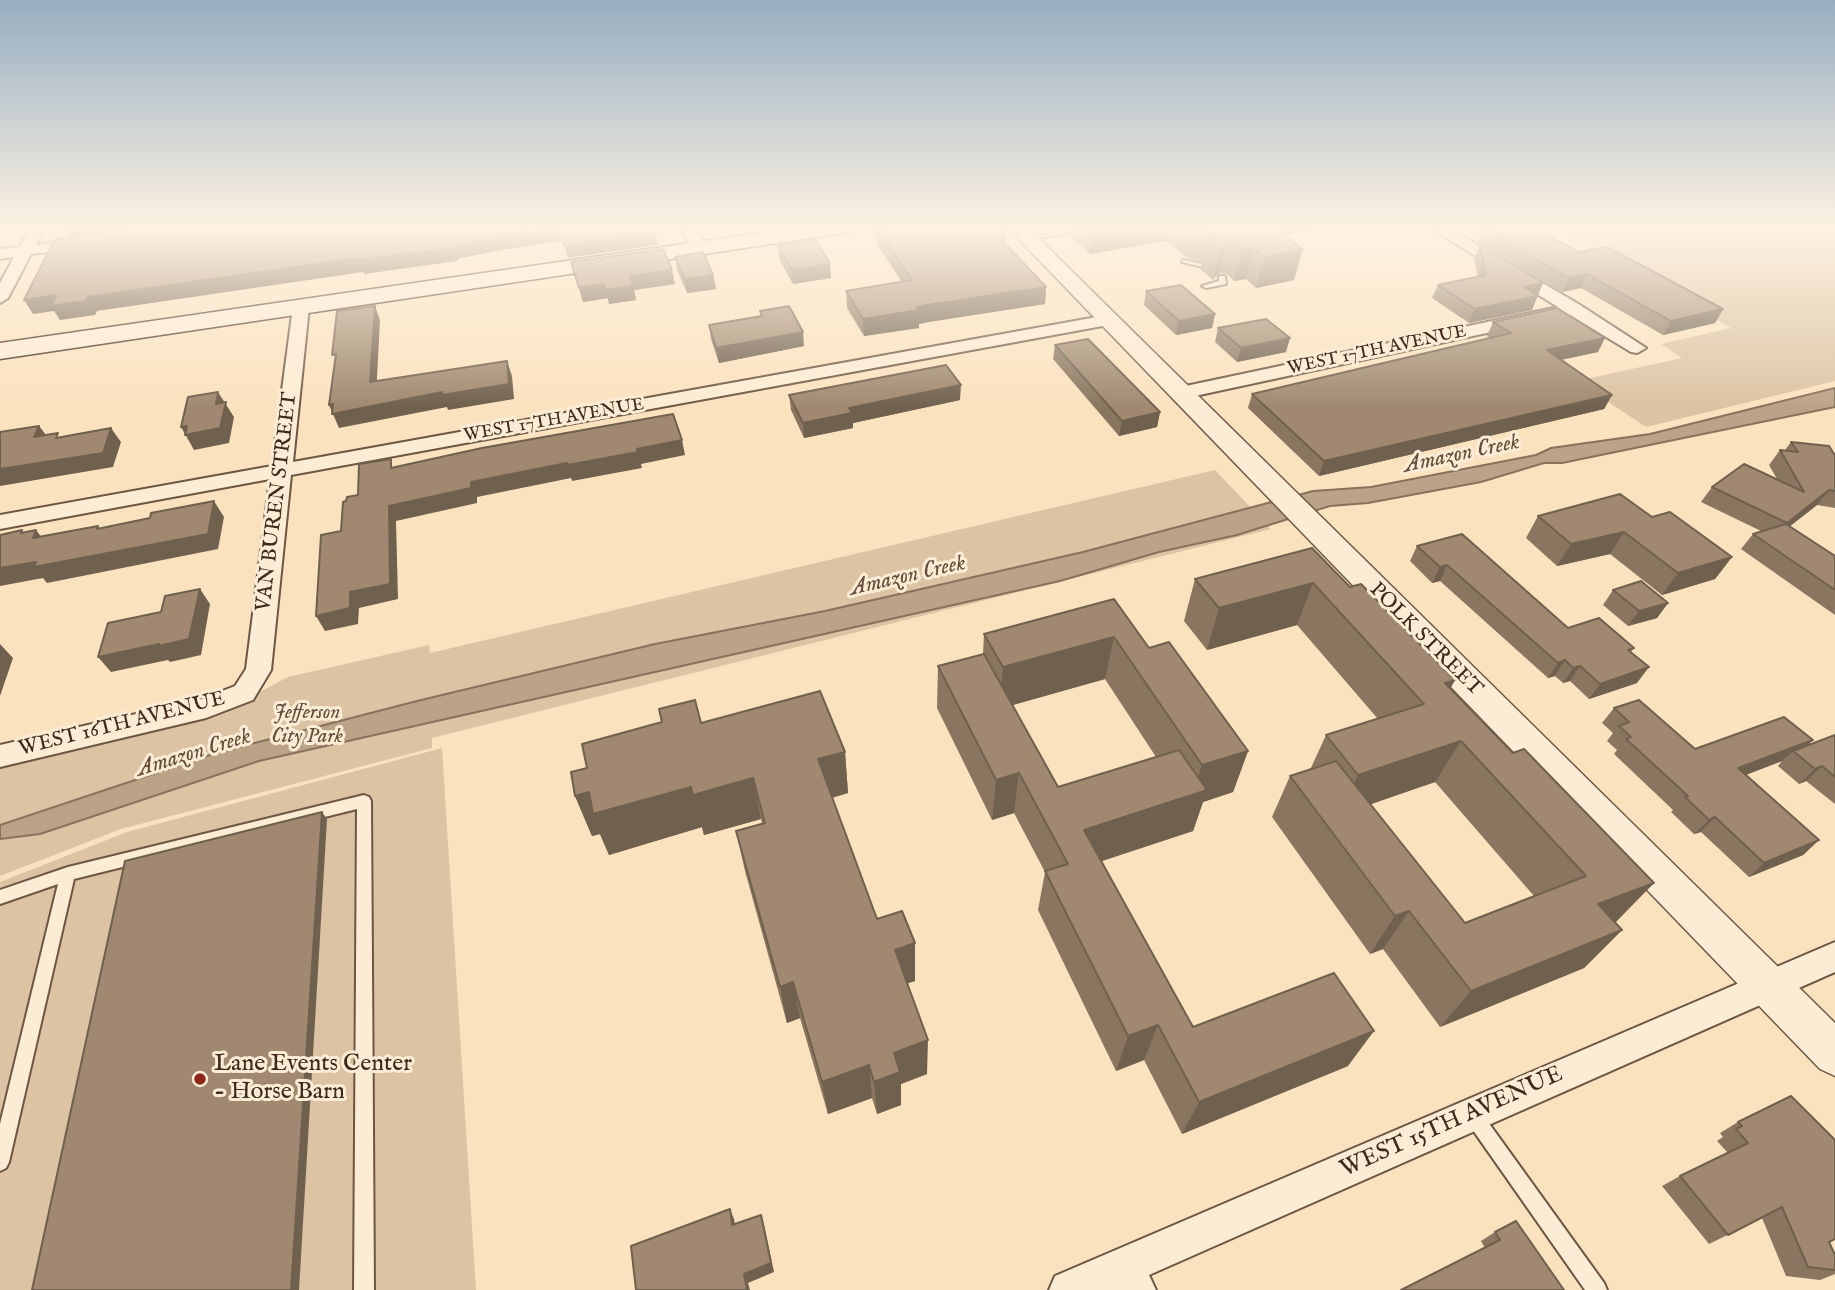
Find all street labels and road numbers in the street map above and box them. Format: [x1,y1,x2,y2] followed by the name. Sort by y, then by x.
[1286,321,1468,381] street label: WEST 17TH AVENUE
[252,391,304,613] street label: VAN BUREN STREET
[462,395,646,447] street label: WEST 17TH AVENUE
[1363,578,1487,702] street label: POLK STREET
[16,687,228,763] street label: WEST 16TH AVENUE
[1336,1061,1568,1185] street label: WEST 15TH AVENUE

